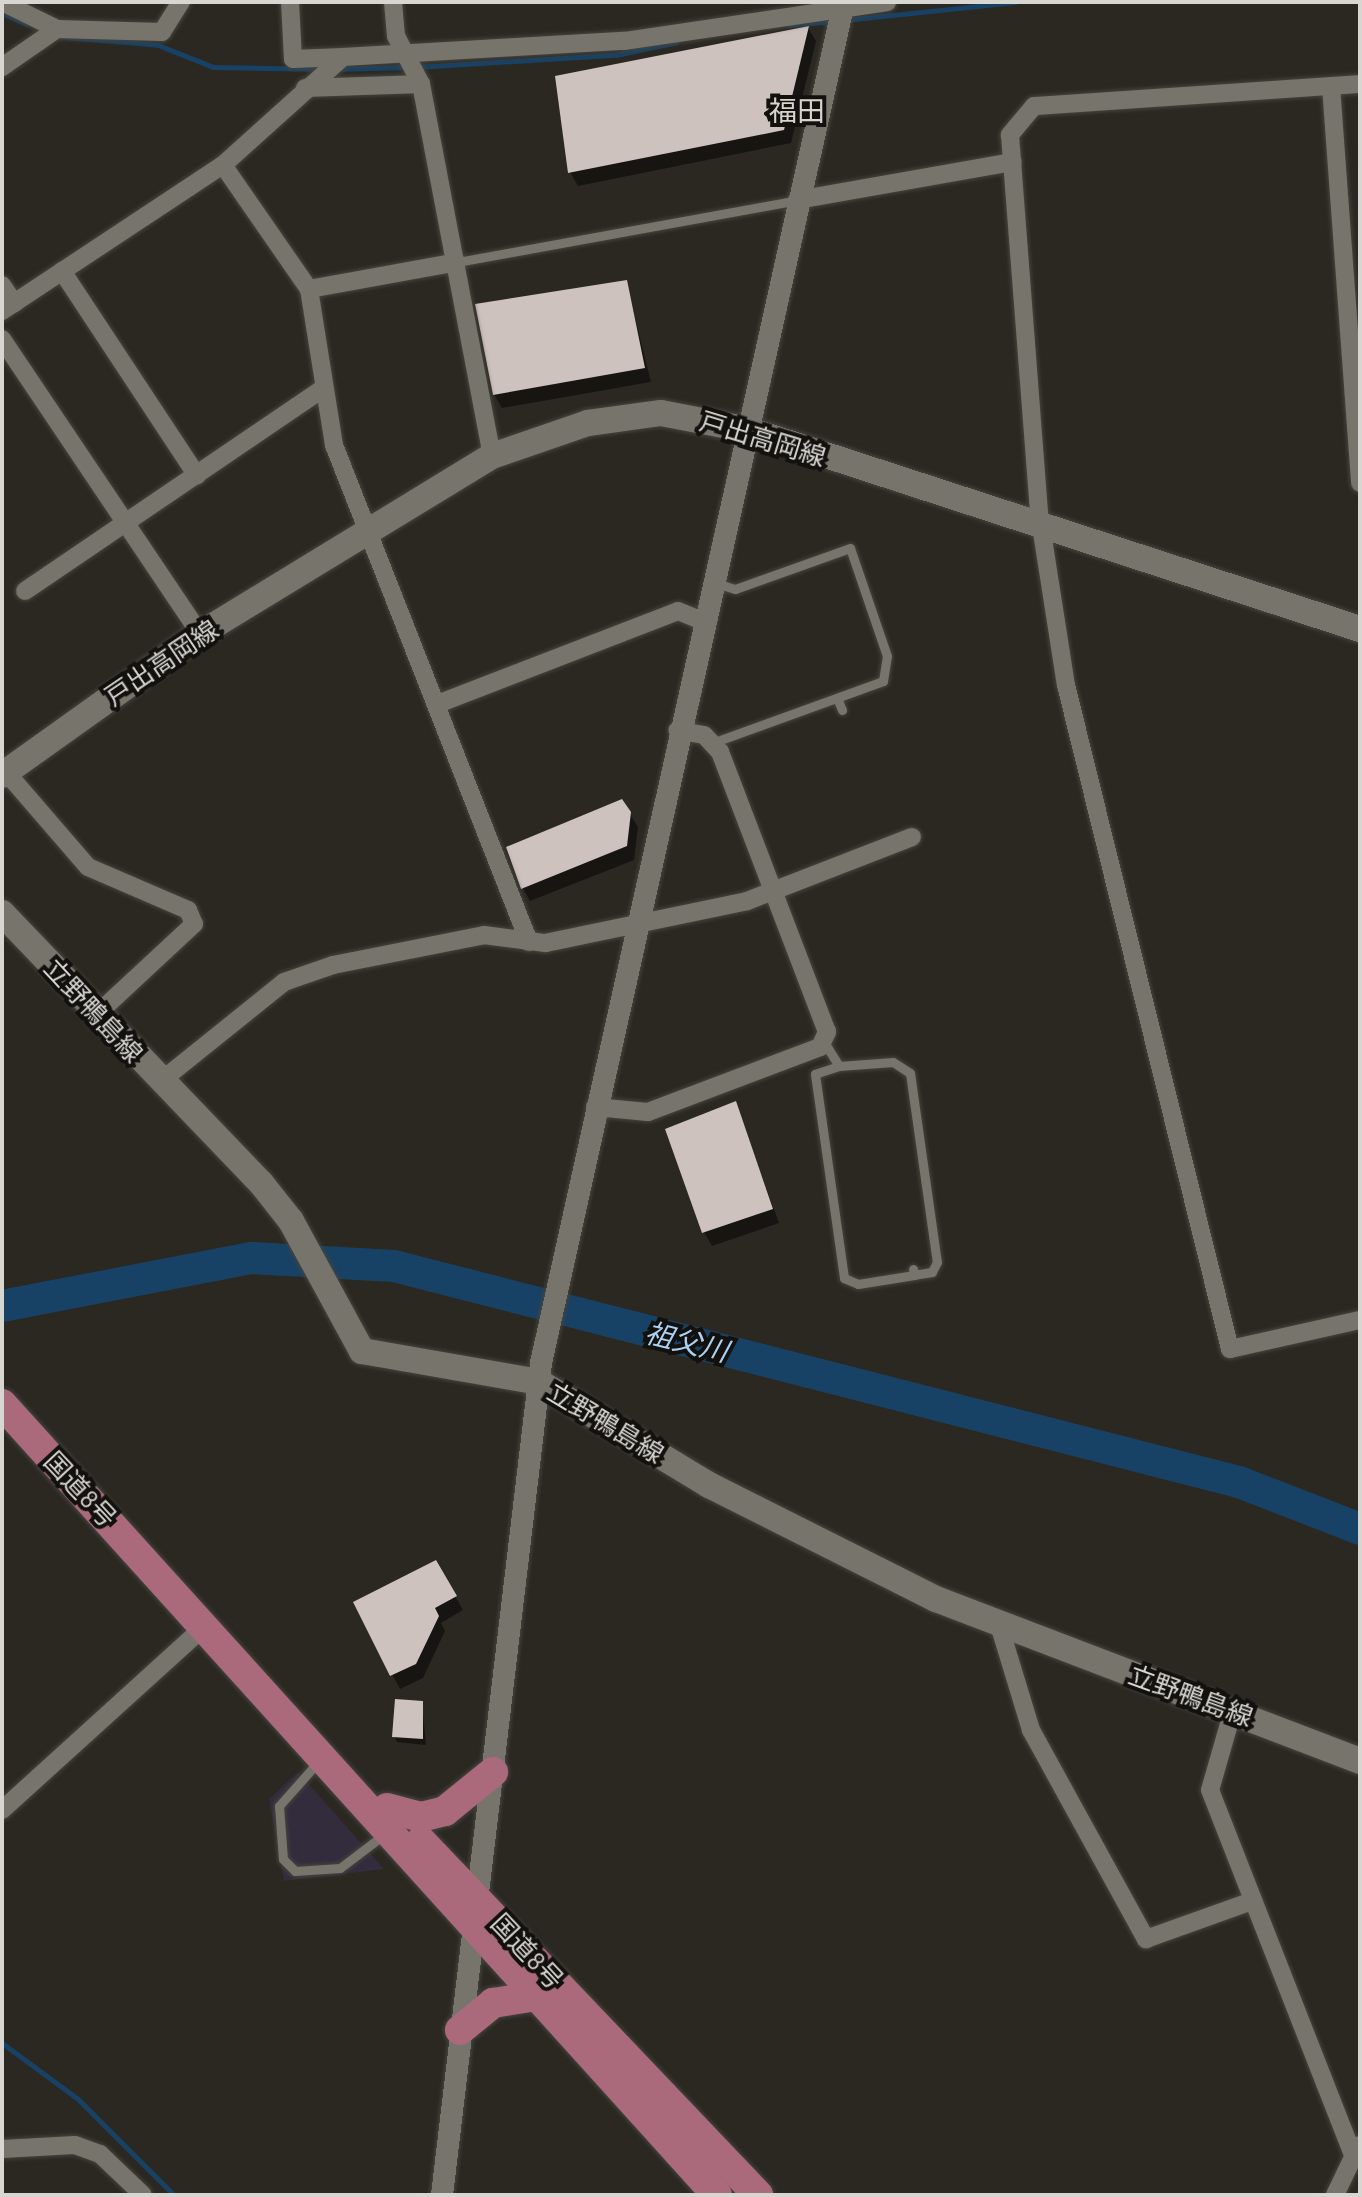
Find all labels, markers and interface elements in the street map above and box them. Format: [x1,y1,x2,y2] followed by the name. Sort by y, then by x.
[769,93,825,127] district label: 福田
[696,404,830,472] street label: 戸出高岡線
[98,613,224,711] street label: 戸出高岡線
[38,952,150,1068] street label: 立野鴨島線
[642,1315,732,1367] water label: 祖父川
[542,1375,670,1469] street label: 立野鴨島線
[38,1445,124,1533] street label: 国道8号
[1125,1658,1257,1732] street label: 立野鴨島線
[485,1907,571,1995] street label: 国道8号

